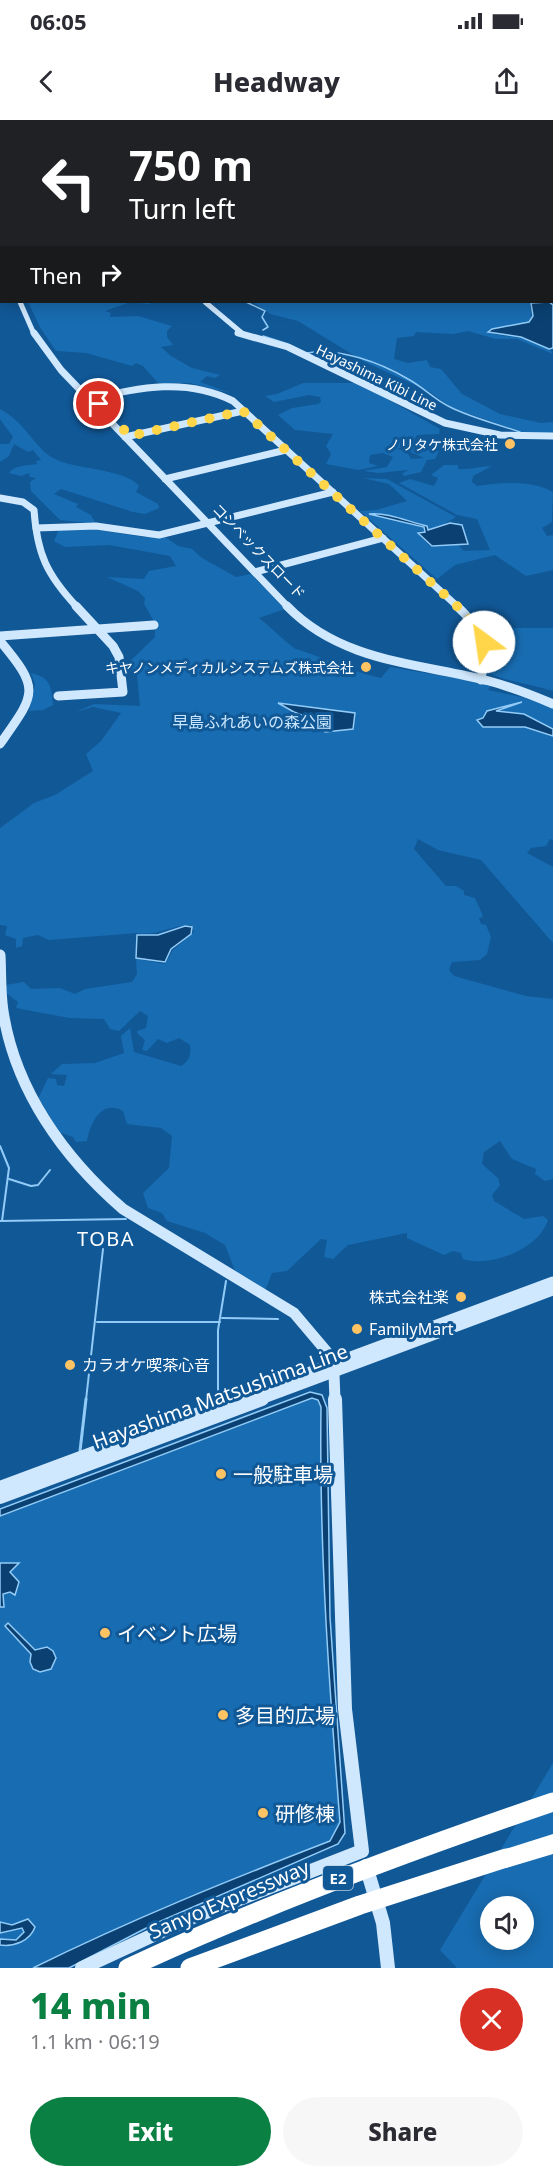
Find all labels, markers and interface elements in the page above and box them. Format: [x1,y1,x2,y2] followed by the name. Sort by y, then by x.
[30,6,87,36] text: 06:05
[213,63,340,100] text: Headway
[30,65,63,98] icon: back
[490,65,523,98] icon: share
[129,136,253,193] text: 750 m
[30,144,108,222] icon: left
[129,190,235,227] text: Turn left
[94,258,127,291] icon: right
[30,260,82,290] text: Then
[313,339,441,415] street label: Hayashima Kibi Line
[73,378,124,429] pin
[82,387,115,420] icon: arrive
[386,435,498,454] place label: ノリタケ株式会社
[503,437,517,451] marker: ノリタケ株式会社
[209,499,309,603] street label: コンベックスロード
[452,610,516,674] position arrow
[105,658,354,677] place label: キヤノンメディカルシステムズ株式会社
[359,660,373,674] marker: キヤノンメディカルシステムズ株式会社
[172,711,332,733] park label: 早島ふれあいの森公園
[77,1225,135,1252] district label: TOBA
[369,1286,449,1308] place label: 株式会社楽
[454,1290,468,1304] marker: 株式会社楽
[369,1318,454,1340] place label: FamilyMart
[350,1322,364,1336] marker: FamilyMart
[89,1337,351,1455] street label: Hayashima Matsushima Line
[82,1354,210,1376] place label: カラオケ喫茶心音
[63,1358,77,1372] marker: カラオケ喫茶心音
[233,1461,333,1488] place label: 一般駐車場
[214,1467,228,1481] marker: 一般駐車場
[117,1620,237,1647] place label: イベント広場
[98,1626,112,1640] marker: イベント広場
[235,1702,335,1729] place label: 多目的広場
[216,1708,230,1722] marker: 多目的広場
[275,1800,335,1827] place label: 研修棟
[256,1806,270,1820] marker: 研修棟
[145,1853,314,1945] street label: Sanyo Expressway
[323,1866,353,1890] road number: E2
[480,1896,534,1950] map controls
[480,1896,534,1950] button: sound
[30,1981,151,2030] text: 14 min
[460,1988,523,2051] button: close
[30,2028,160,2055] text: 1.1 km · 06:19
[30,2097,271,2166] button: Exit
[283,2097,523,2166] button: Share

